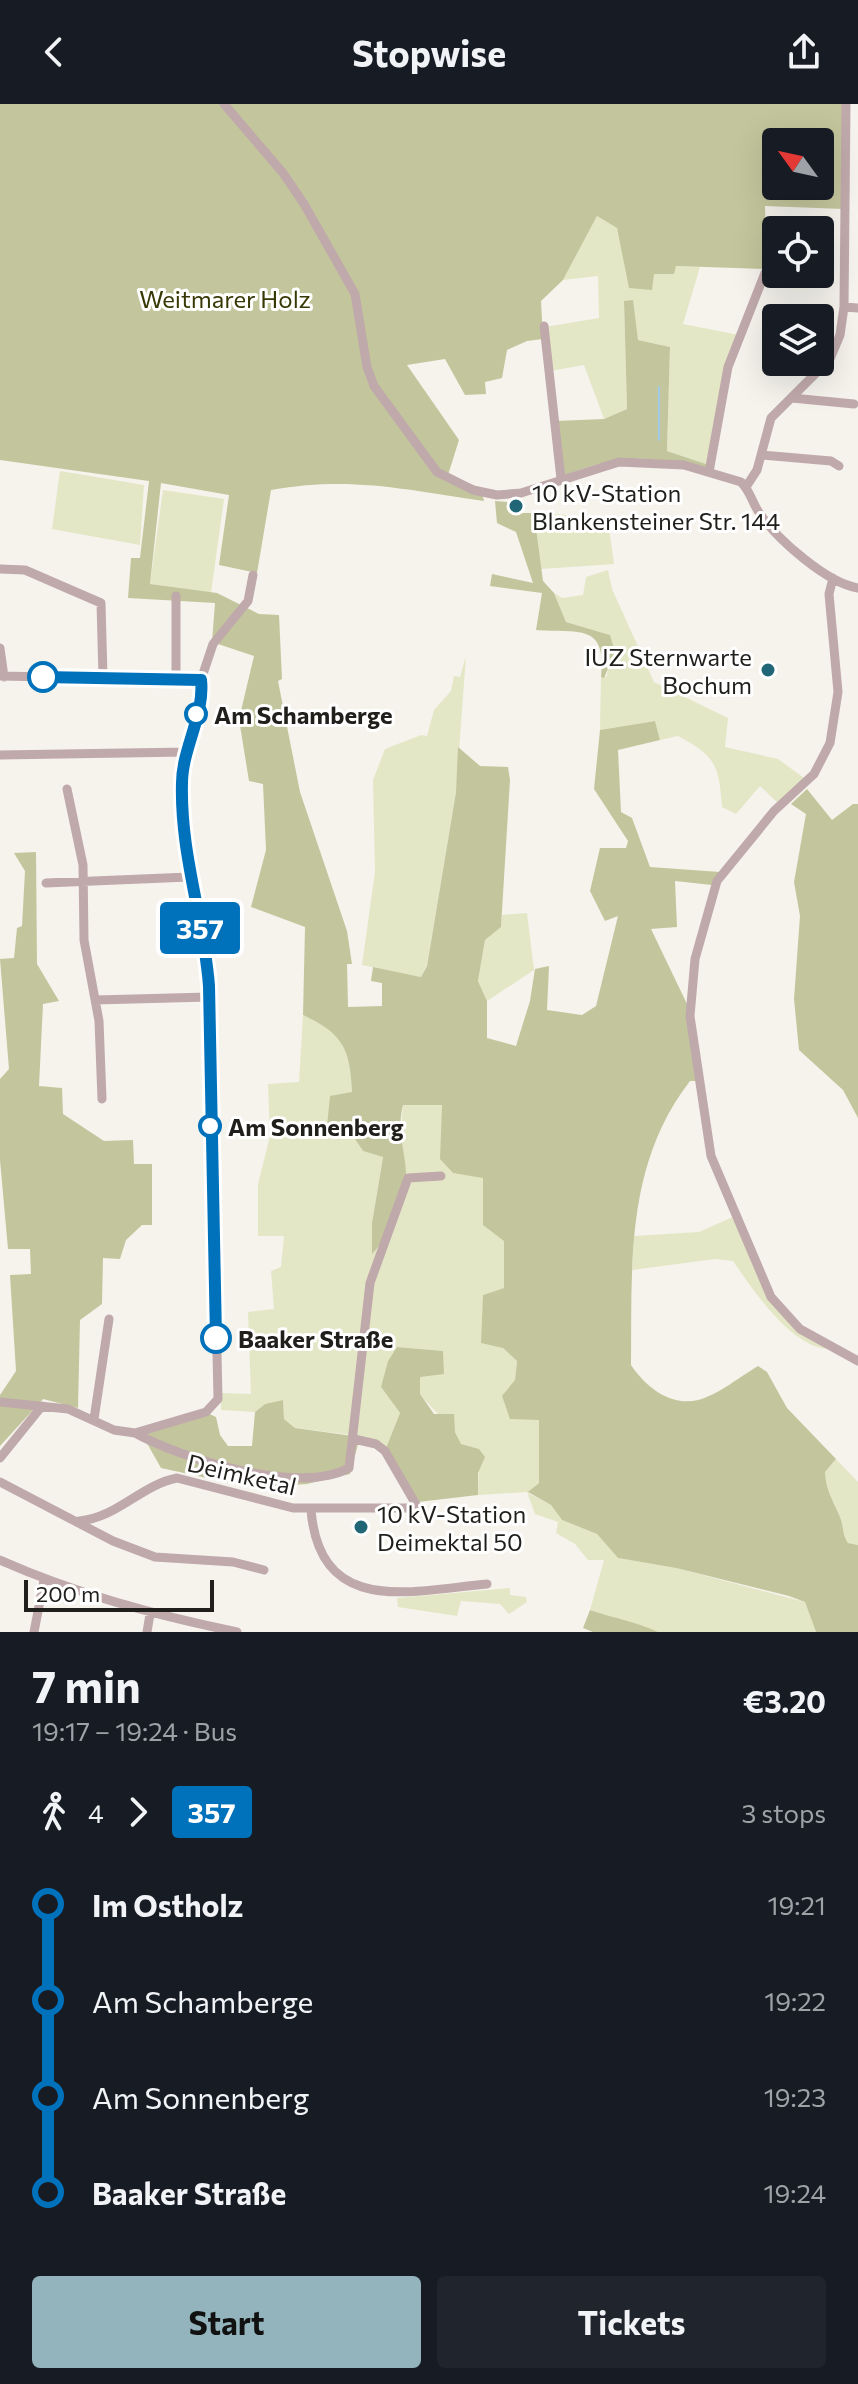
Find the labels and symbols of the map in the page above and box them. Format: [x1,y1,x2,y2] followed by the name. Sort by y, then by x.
[762,128,834,200] north arrow
[139,284,311,313] park label: Weitmarer Holz
[532,478,780,535] place label: 10 kV-Station Blankensteiner Str. 144
[507,497,525,515] marker: 10 kV-Station Blankensteiner Str. 144
[584,642,752,699] place label: IUZ Sternwarte Bochum
[759,661,777,679] marker: IUZ Sternwarte Bochum
[28,662,58,692] unlabelled marker
[214,700,393,729] place label: Am Schamberge
[185,703,207,725] marker: Am Schamberge
[154,902,246,954] line badge: 357
[228,1112,404,1141] place label: Am Sonnenberg
[199,1115,221,1137] marker: Am Sonnenberg
[201,1323,231,1353] marker: Baaker Straße
[238,1324,393,1353] place label: Baaker Straße
[185,1447,299,1501] street label: Deimketal
[377,1499,526,1556] place label: 10 kV-Station Deimektal 50
[352,1518,370,1536] marker: 10 kV-Station Deimektal 50
[24,1576,214,1612] scale bar

